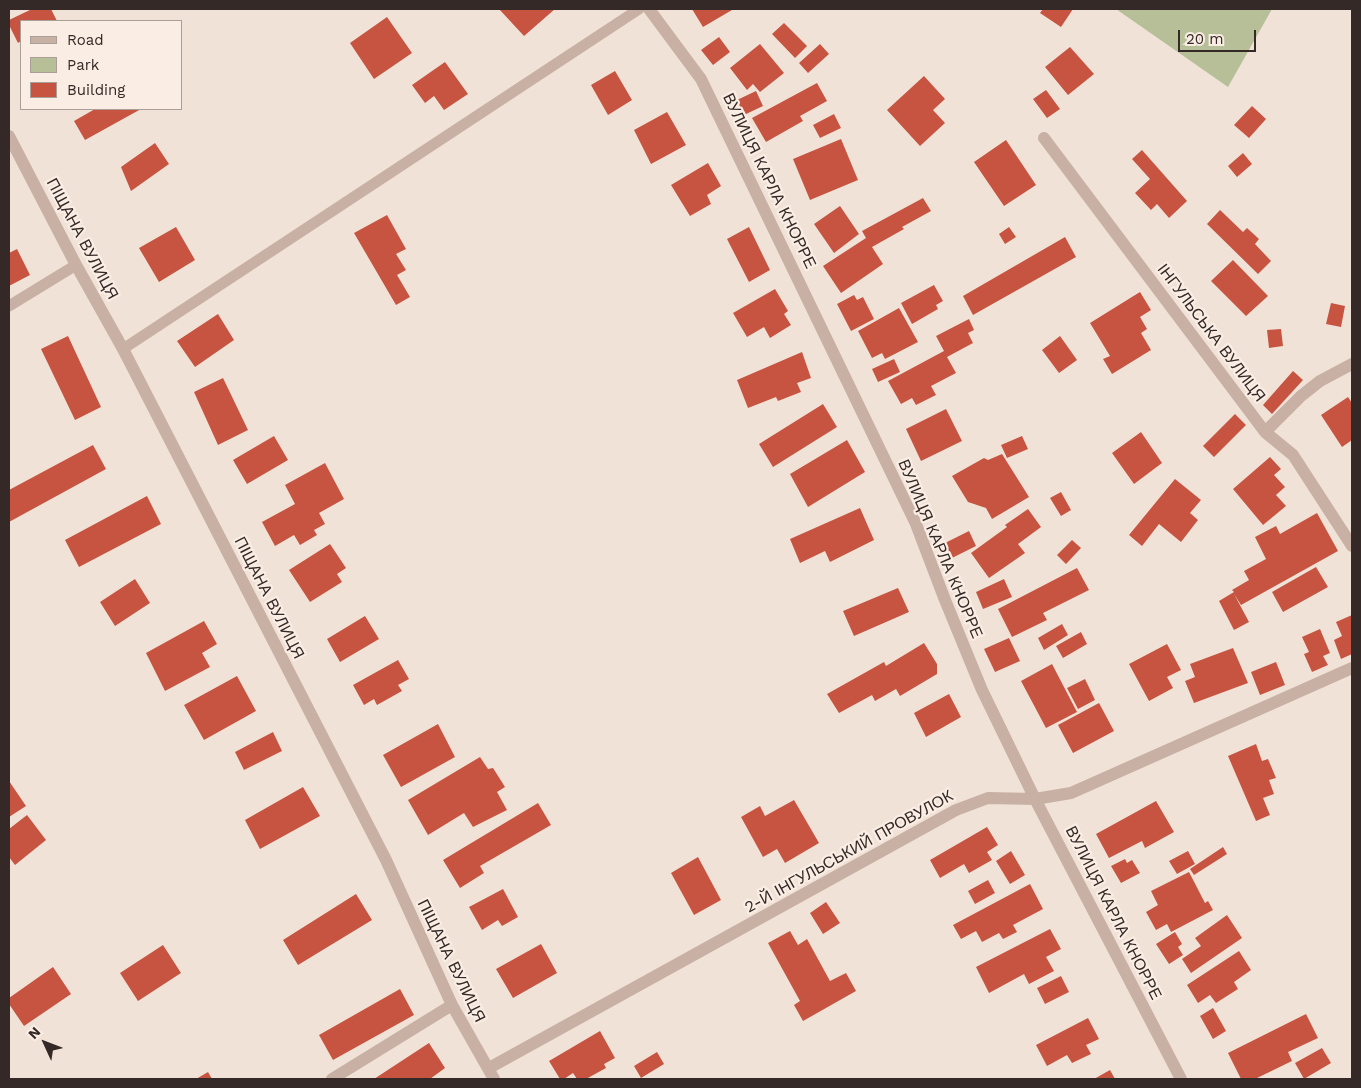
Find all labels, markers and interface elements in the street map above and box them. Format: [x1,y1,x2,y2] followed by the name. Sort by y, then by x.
[20,20,182,110] legend
[1181,20,1258,52] scale bar
[1186,30,1224,48] text: 20 m
[67,31,104,49] text: Road
[67,56,99,74] text: Park
[67,81,125,99] text: Building
[718,90,820,272] street label: ВУЛИЦЯ КАРЛА КНОРРЕ
[42,175,122,303] street label: ПІЩАНА ВУЛИЦЯ
[1153,260,1269,406] street label: ІНГУЛЬСЬКА ВУЛИЦЯ
[894,457,986,641] street label: ВУЛИЦЯ КАРЛА КНОРРЕ
[230,534,308,662] street label: ПІЩАНА ВУЛИЦЯ
[741,787,957,917] street label: 2-Й ІНГУЛЬСЬКИЙ ПРОВУЛОК
[1061,823,1165,1003] street label: ВУЛИЦЯ КАРЛА КНОРРЕ
[413,896,489,1026] street label: ПІЩАНА ВУЛИЦЯ
[20,1018,70,1068] north arrow
[25,1024,43,1042] text: N

